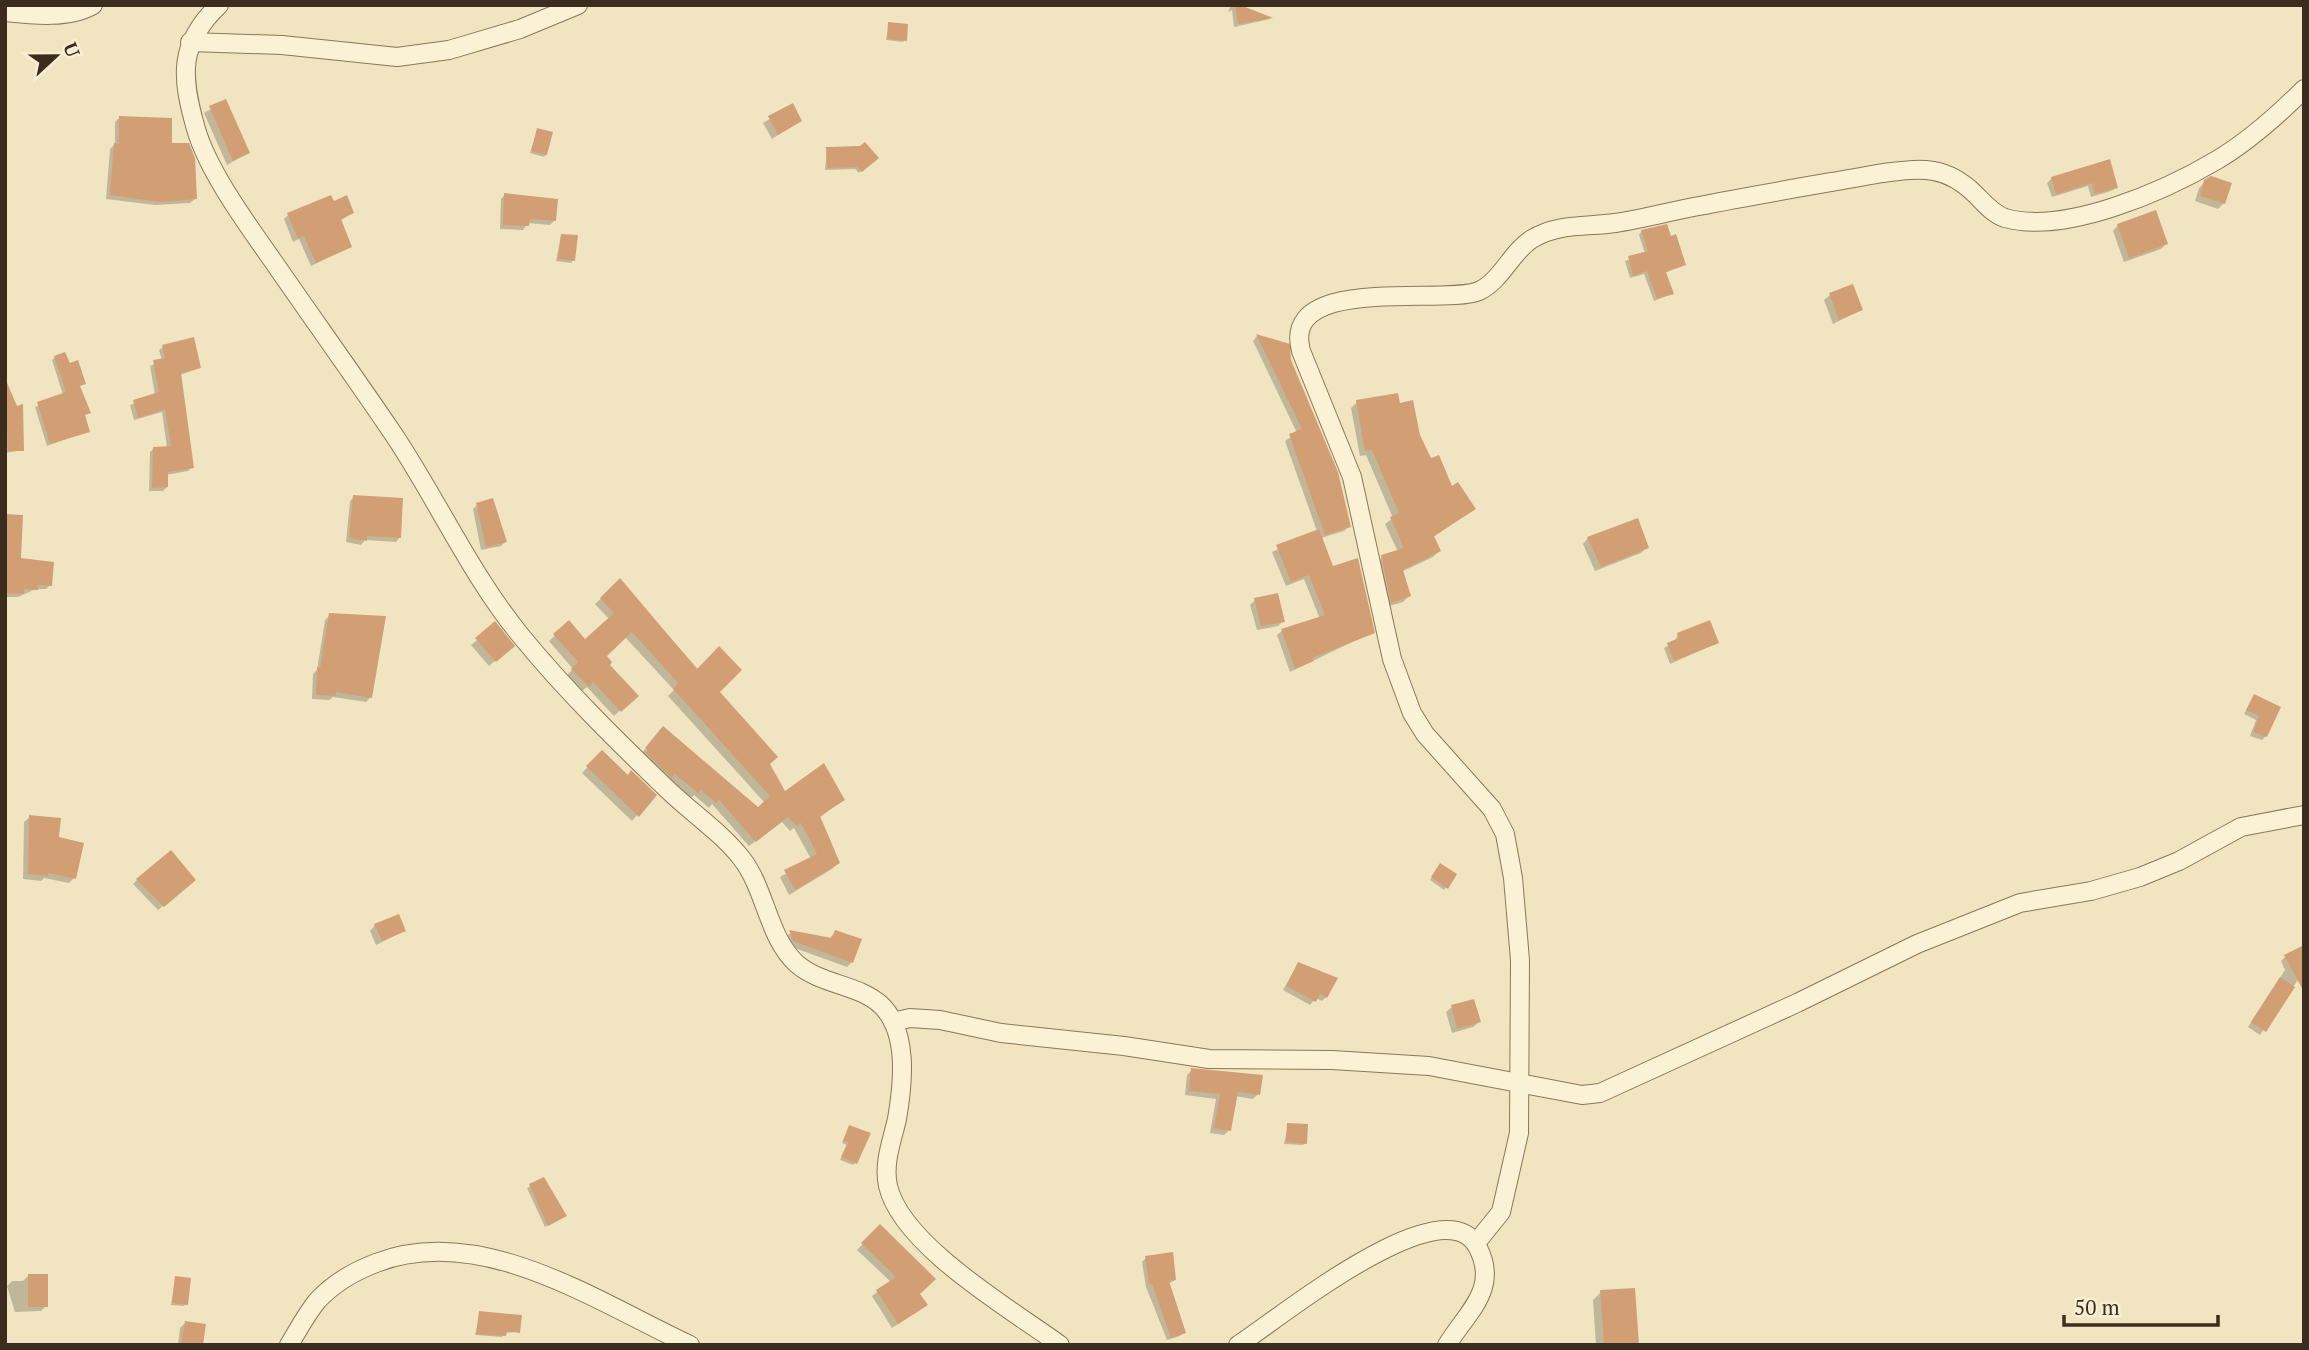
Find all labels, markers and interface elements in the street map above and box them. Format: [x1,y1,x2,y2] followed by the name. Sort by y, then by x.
[21,21,91,91] north arrow
[58,38,87,61] text: U
[2064,1284,2218,1328] scale bar
[2074,1293,2120,1321] text: 50 m

